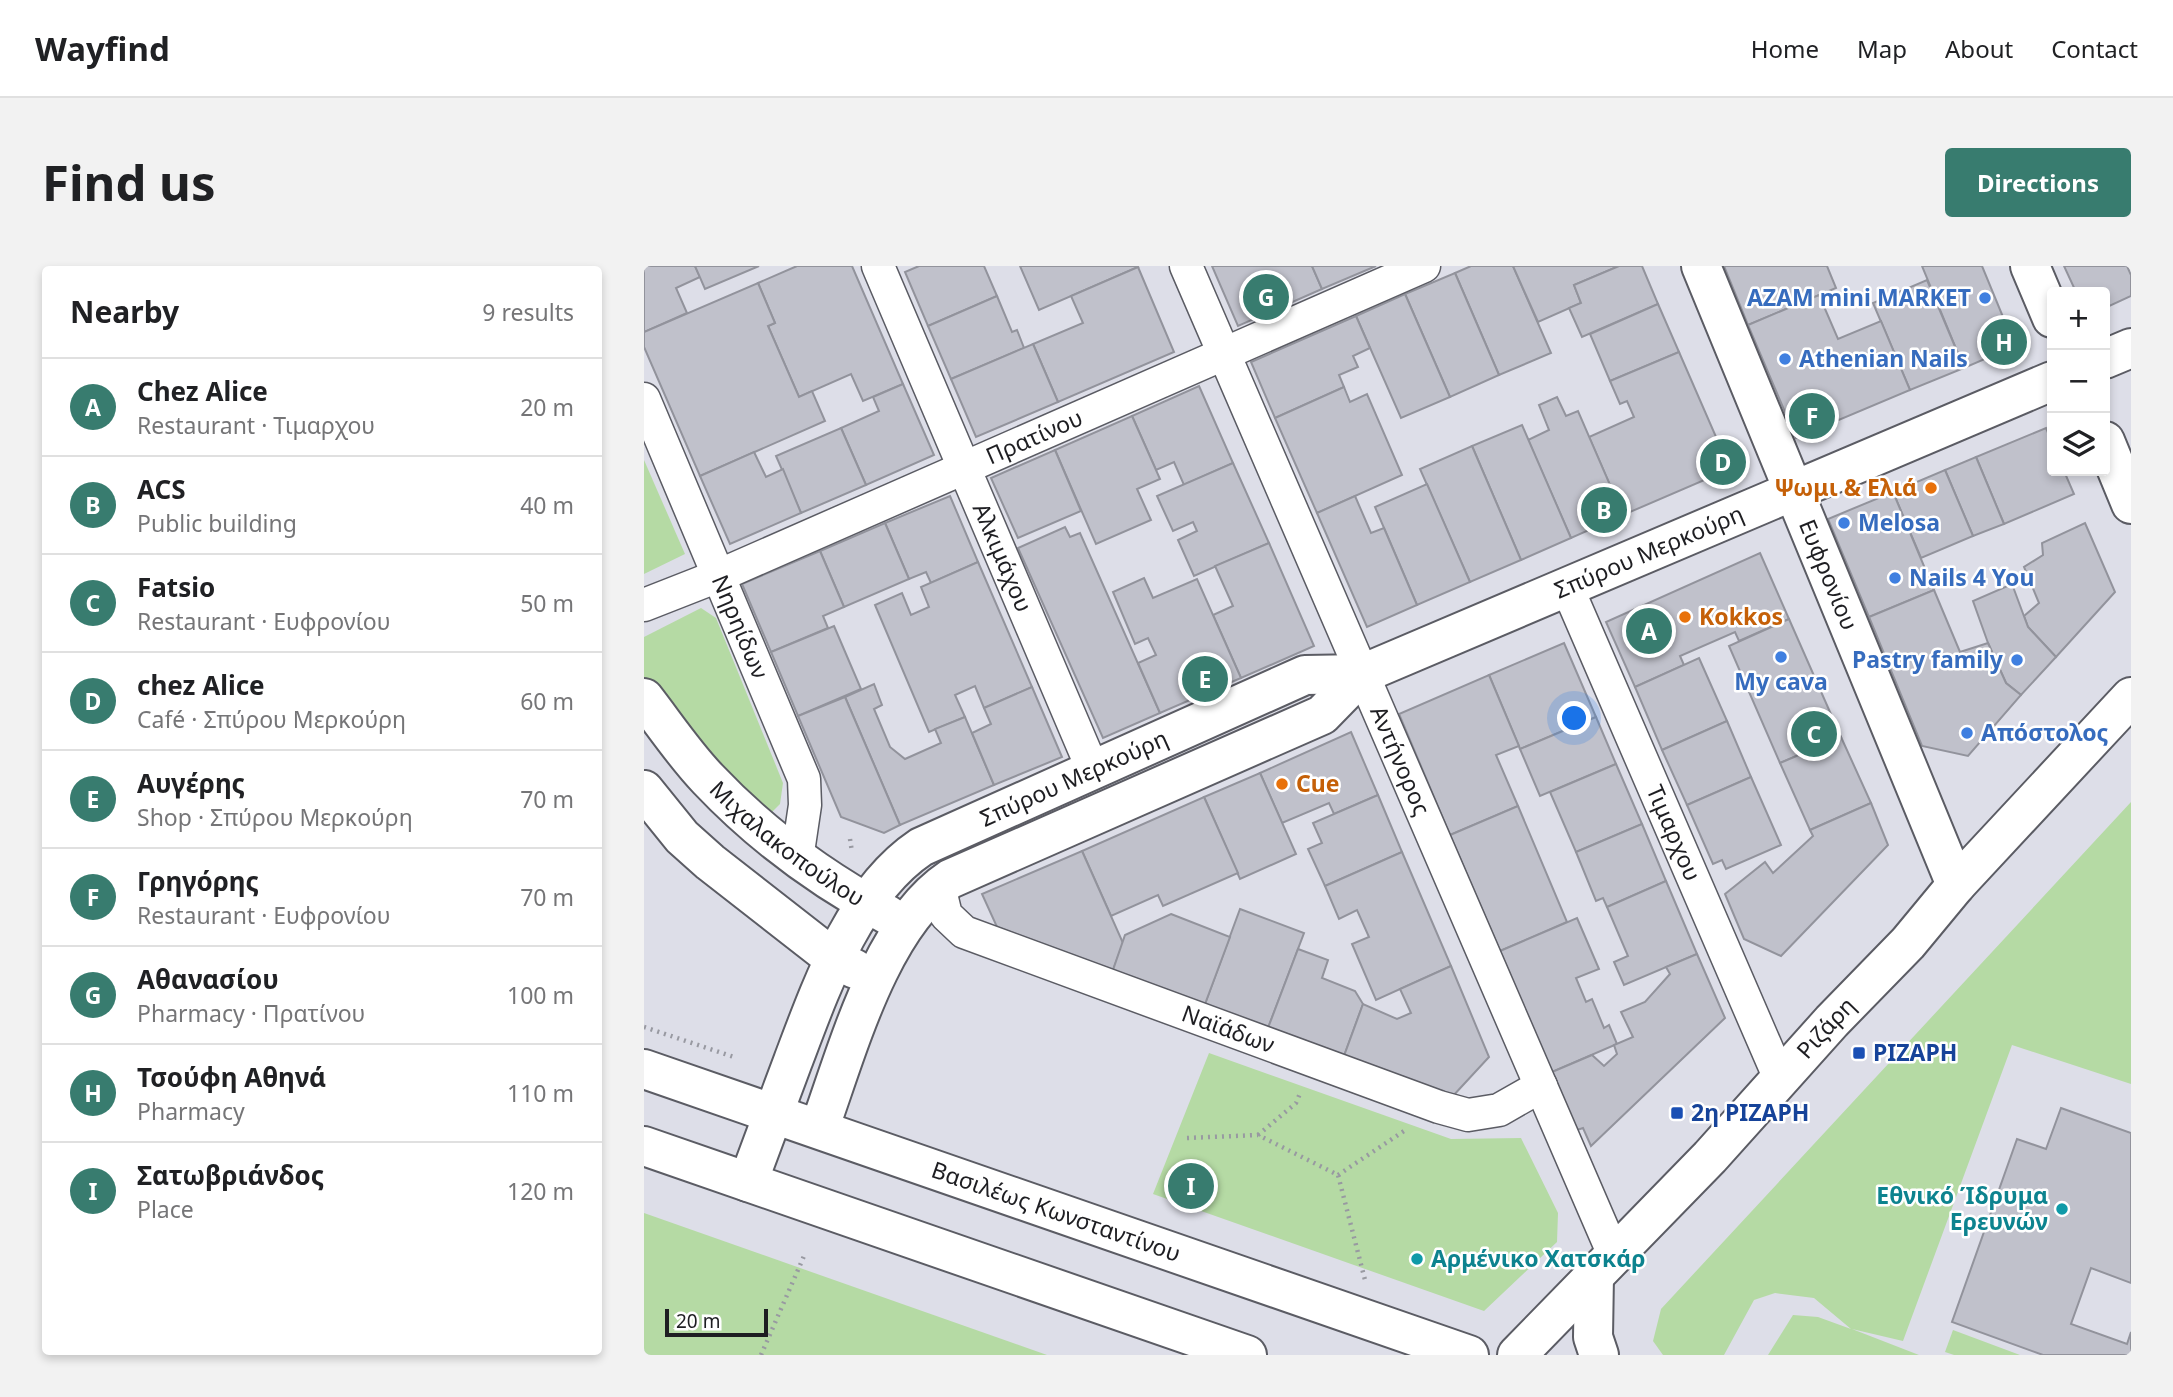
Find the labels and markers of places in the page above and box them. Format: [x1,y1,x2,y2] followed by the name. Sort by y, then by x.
[1243,271,1289,323] pin: G
[1747,281,1971,313] place label: AZAM mini MARKET
[1977,290,1993,306] marker: AZAM mini MARKET
[1981,316,2027,368] pin: H
[1799,342,1968,374] place label: Athenian Nails
[1777,351,1793,367] marker: Athenian Nails
[1789,390,1835,442] pin: F
[1700,436,1746,488] pin: D
[1774,471,1917,503] place label: Ψωμι & Ελιά
[1923,480,1939,496] marker: Ψωμι & Ελιά
[1581,484,1627,536] pin: B
[1858,506,1940,538] place label: Melosa
[1836,515,1852,531] marker: Melosa
[1909,561,2034,593] place label: Nails 4 You
[1887,570,1903,586] marker: Nails 4 You
[1699,600,1783,632] place label: Kokkos
[1626,605,1672,657] pin: A
[1677,609,1693,625] marker: Kokkos
[1852,643,2004,675] place label: Pastry family
[1773,649,1789,665] marker: My cava
[2009,652,2025,668] marker: Pastry family
[1182,653,1228,705] pin: E
[1734,665,1828,697] place label: My cava
[1791,708,1837,760] pin: C
[1981,716,2109,748] place label: Απόστολος
[1959,725,1975,741] marker: Απόστολος
[1296,767,1339,799] place label: Cue
[1274,776,1290,792] marker: Cue
[1873,1036,1957,1068] place label: ΡΙΖΑΡΗ
[1851,1045,1867,1061] marker: ΡΙΖΑΡΗ
[1691,1096,1809,1128] place label: 2η ΡΙΖΑΡΗ
[1669,1105,1685,1121] marker: 2η ΡΙΖΑΡΗ
[1168,1160,1214,1212] pin: I
[1876,1179,2048,1237] place label: Εθνικό Ίδρυμα Ερευνών
[2054,1201,2070,1217] marker: Εθνικό Ίδρυμα Ερευνών
[1431,1242,1646,1274] place label: Αρμένικο Χατσκάρ
[1409,1251,1425,1267] marker: Αρμένικο Χατσκάρ

